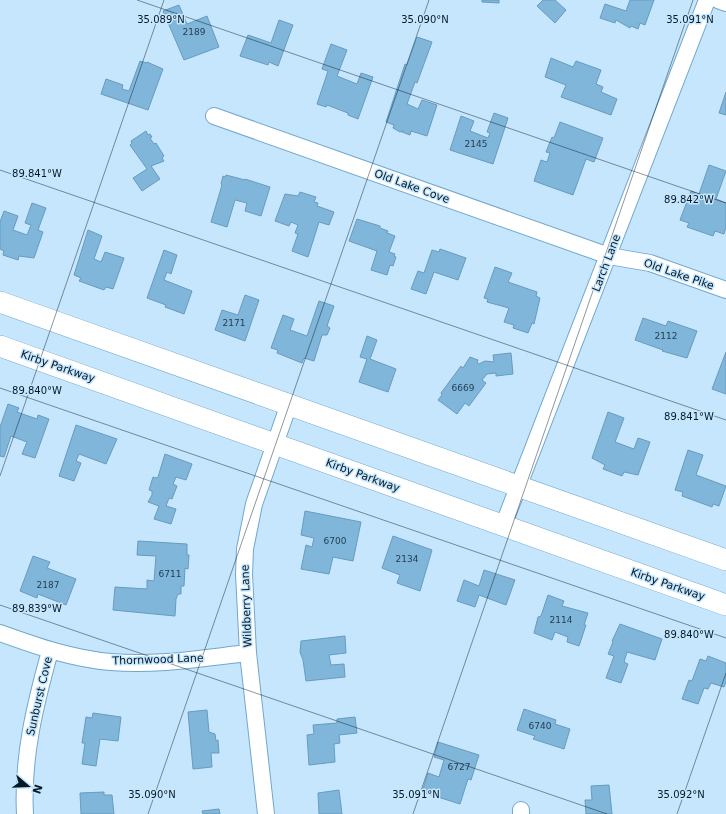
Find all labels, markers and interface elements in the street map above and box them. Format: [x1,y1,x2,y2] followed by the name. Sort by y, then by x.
[137,14,185,25] text: 35.089°N
[401,14,449,25] text: 35.090°N
[666,14,714,25] text: 35.091°N
[183,27,206,37] house number: 2189
[465,139,487,149] house number: 2145
[372,167,451,206] street label: Old Lake Cove
[12,168,62,179] text: 89.841°W
[664,194,714,205] text: 89.842°W
[590,233,623,294] street label: Larch Lane
[642,256,716,293] street label: Old Lake Pike
[223,318,245,328] house number: 2171
[655,331,677,341] house number: 2112
[19,348,97,385] street label: Kirby Parkway
[452,383,475,393] house number: 6669
[12,385,62,396] text: 89.840°W
[664,411,714,422] text: 89.841°W
[324,456,402,495] street label: Kirby Parkway
[324,536,347,546] house number: 6700
[396,554,419,564] house number: 2134
[239,564,254,648] street label: Wildberry Lane
[629,566,707,603] street label: Kirby Parkway
[159,569,181,579] house number: 6711
[37,580,59,590] house number: 2187
[12,603,62,614] text: 89.839°W
[550,615,573,625] house number: 2114
[664,629,714,640] text: 89.840°W
[111,651,204,668] street label: Thornwood Lane
[24,655,55,737] street label: Sunburst Cove
[529,721,552,731] house number: 6740
[448,762,470,772] house number: 6727
[8,766,48,806] north arrow
[29,783,45,796] text: N
[128,789,176,800] text: 35.090°N
[392,789,440,800] text: 35.091°N
[657,789,705,800] text: 35.092°N

